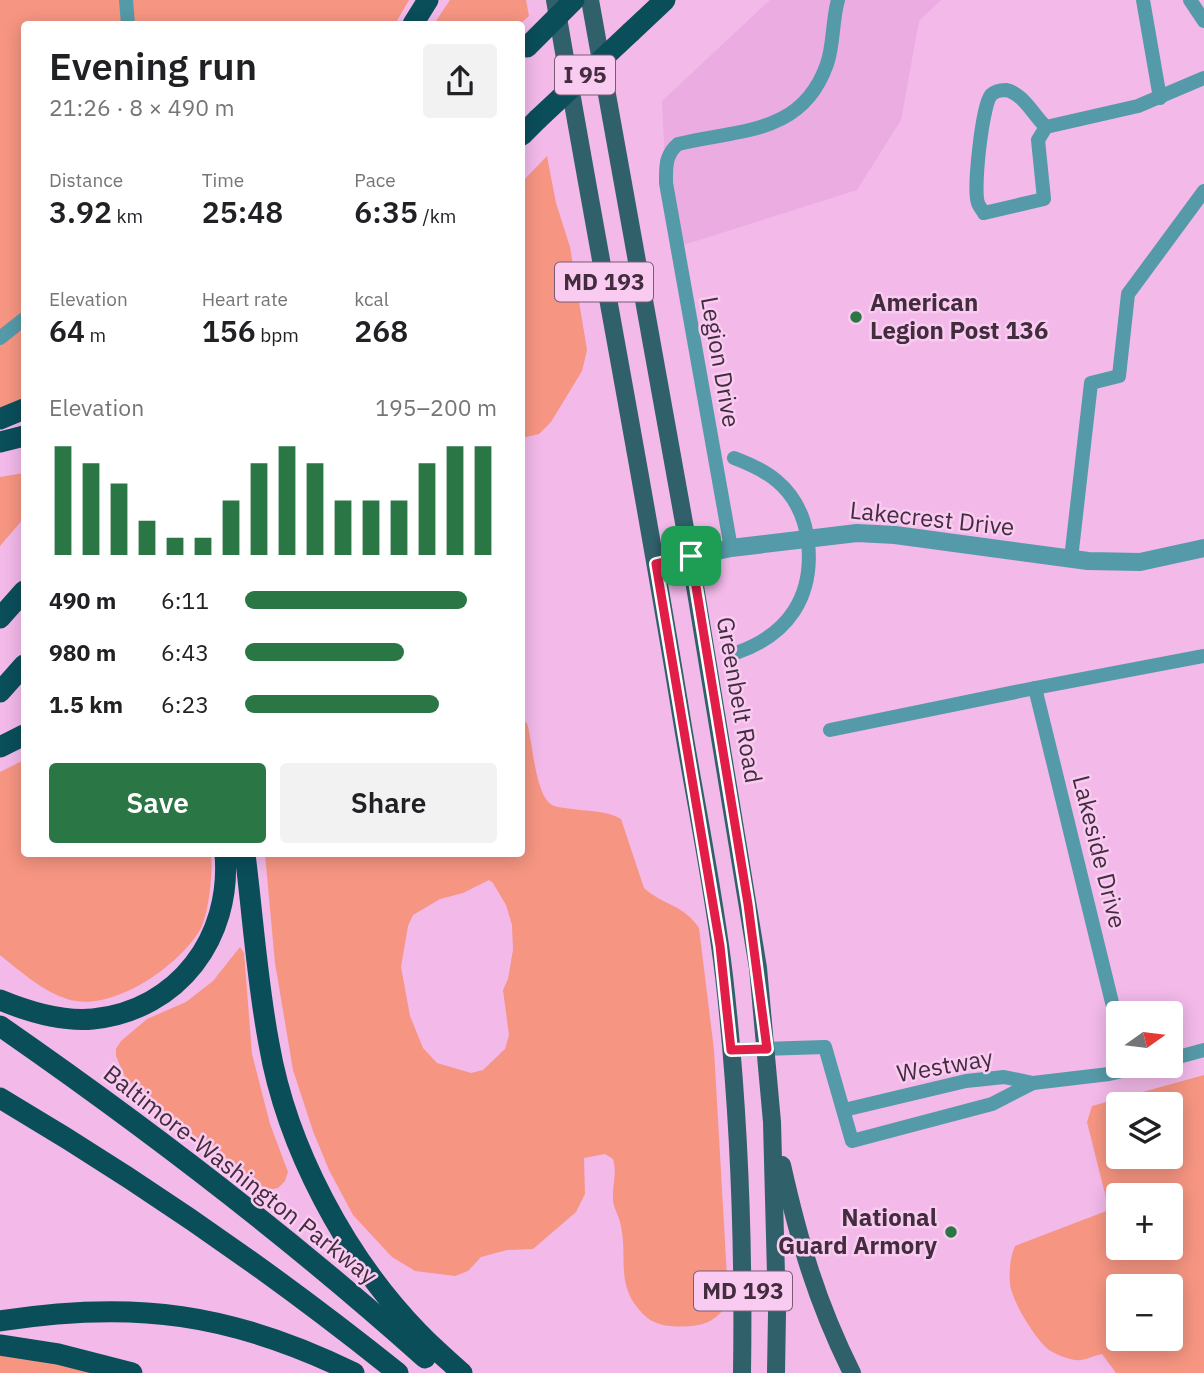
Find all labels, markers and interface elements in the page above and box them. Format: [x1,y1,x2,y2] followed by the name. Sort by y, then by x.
[49,41,257,90] text: Evening run
[423,44,497,118] button: share
[555,55,615,94] road number: I 95
[49,92,235,122] text: 21:26 · 8 × 490 m
[49,168,123,192] text: Distance
[202,168,244,192] text: Time
[354,168,396,192] text: Pace
[49,192,112,231] text: 3.92
[202,192,283,231] text: 25:48
[354,192,418,231] text: 6:35
[112,204,143,228] text: km
[418,204,456,228] text: /km
[555,262,653,302] road number: MD 193
[870,286,1048,346] place label: American Legion Post 136
[49,287,128,311] text: Elevation
[202,287,288,311] text: Heart rate
[354,287,389,311] text: kcal
[694,294,748,430] street label: Legion Drive
[848,309,864,325] marker: American Legion Post 136
[49,311,85,350] text: 64
[202,311,256,350] text: 156
[354,311,408,350] text: 268
[85,323,106,347] text: m
[256,323,299,347] text: bpm
[49,392,144,422] text: Elevation
[375,392,497,422] text: 195–200 m
[848,493,1016,543] street label: Lakecrest Drive
[661,526,721,586] pin
[672,537,710,575] icon: arrive
[49,585,116,615] text: 490 m
[161,585,209,615] text: 6:11
[710,614,770,785] street label: Greenbelt Road
[49,637,116,667] text: 980 m
[161,637,209,667] text: 6:43
[49,689,123,719] text: 1.5 km
[161,689,209,719] text: 6:23
[49,763,266,843] button: Save
[280,763,497,843] button: Share
[1066,772,1134,932] street label: Lakeside Drive
[1106,1001,1183,1078] north arrow
[1106,1001,1183,1351] map controls
[894,1041,995,1089] street label: Westway
[97,1057,384,1291] street label: Baltimore-Washington Parkway
[1106,1092,1183,1169] button: layers
[1106,1183,1183,1260] button: +
[778,1201,937,1261] place label: National Guard Armory
[943,1224,959,1240] marker: National Guard Armory
[694,1272,792,1310] road number: MD 193
[1106,1274,1183,1351] button: −

